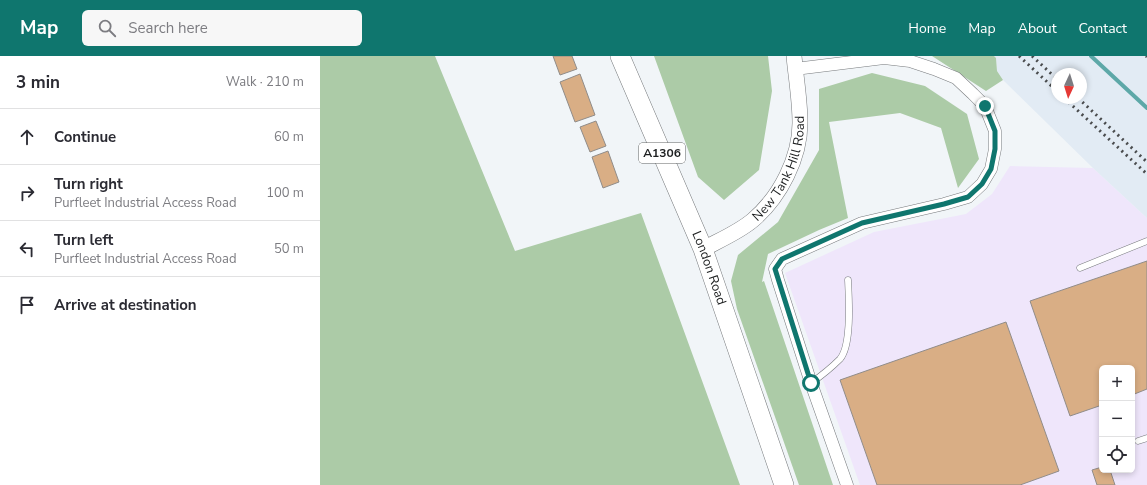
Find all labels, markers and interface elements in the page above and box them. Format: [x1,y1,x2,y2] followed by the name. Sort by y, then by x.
[82,10,362,46] search box
[20,15,58,41] text: Map
[96,17,118,39] icon: search
[128,18,208,38] text: Search here
[908,19,946,38] text: Home
[968,19,996,38] text: Map
[1018,19,1057,38] text: About
[1079,19,1127,38] text: Contact
[1051,68,1087,104] north arrow
[16,71,60,94] text: 3 min
[226,73,304,91] text: Walk · 210 m
[976,97,994,115] route end
[748,116,809,225] street label: New Tank Hill Road
[16,126,38,148] icon: ahead
[54,127,116,147] text: Continue
[274,128,304,146] text: 60 m
[639,143,685,163] road number: A1306
[54,174,123,194] text: Turn right
[16,182,38,204] icon: right
[266,184,304,202] text: 100 m
[54,194,237,212] text: Purfleet Industrial Access Road
[687,228,731,307] street label: London Road
[54,230,113,250] text: Turn left
[16,238,38,260] icon: left
[274,240,304,258] text: 50 m
[54,250,237,268] text: Purfleet Industrial Access Road
[16,294,38,316] icon: arrive
[54,295,197,315] text: Arrive at destination
[1099,365,1135,473] map controls
[1099,365,1135,401] button: +
[802,374,820,392] route start
[1099,401,1135,437] button: −
[1099,437,1135,473] button: locate

